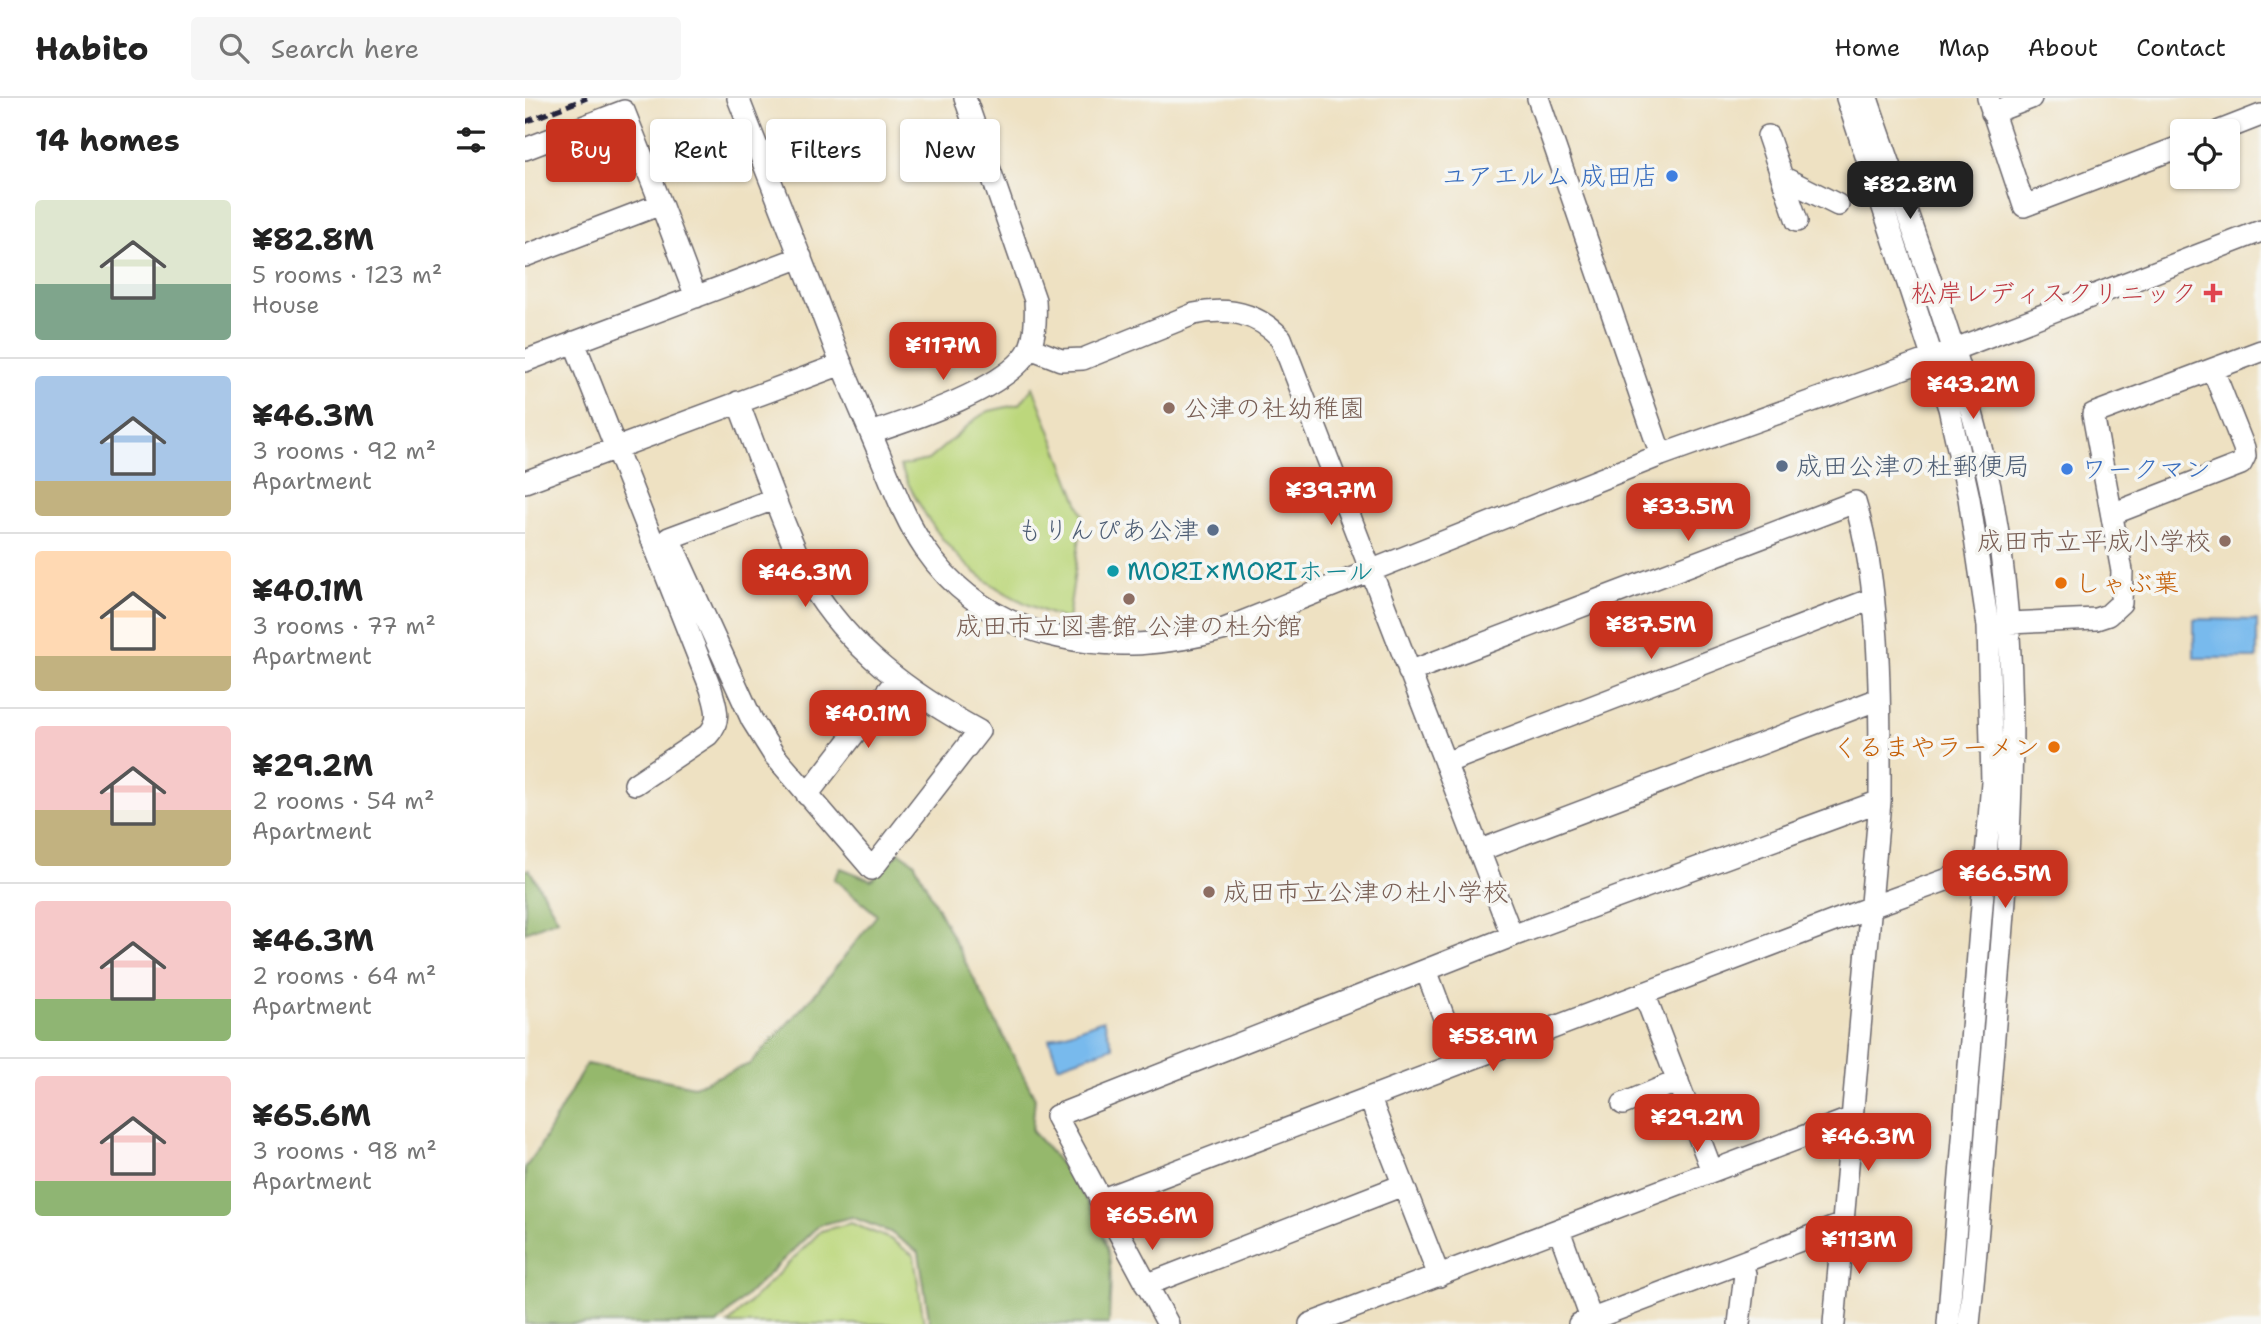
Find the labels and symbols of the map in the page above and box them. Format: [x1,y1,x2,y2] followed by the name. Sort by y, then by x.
[1441,158,1658,193] place label: ユアエルム 成田店
[1853,162,1967,221] pin: ¥82.8M
[1664,168,1680,184] marker: ユアエルム 成田店
[1911,275,2197,310] place label: 松岸レディスクリニック
[2203,283,2223,303] marker: 松岸レディスクリニック
[894,322,992,382] pin: ¥117M
[1916,362,2030,421] pin: ¥43.2M
[1183,390,1365,425] place label: 公津の社幼稚園
[1161,400,1177,416] marker: 公津の社幼稚園
[1796,448,2030,483] place label: 成田公津の杜郵便局
[2081,451,2211,486] place label: ワークマン
[1774,458,1790,474] marker: 成田公津の杜郵便局
[2059,461,2075,477] marker: ワークマン
[1274,468,1388,527] pin: ¥39.7M
[1631,484,1745,543] pin: ¥33.5M
[1017,512,1199,547] place label: もりんぴあ公津
[1205,522,1221,538] marker: もりんぴあ公津
[1977,523,2211,558] place label: 成田市立平成小学校
[2217,533,2233,549] marker: 成田市立平成小学校
[748,550,862,609] pin: ¥46.3M
[1127,553,1374,588] place label: MORI×MORIホール
[1105,563,1121,579] marker: MORI×MORIホール
[2075,565,2179,600] place label: しゃぶ葉
[2053,575,2069,591] marker: しゃぶ葉
[1121,591,1137,607] marker: 成田市立図書館 公津の杜分館
[1594,602,1708,661] pin: ¥87.5M
[956,608,1302,643] place label: 成田市立図書館 公津の杜分館
[811,690,925,750] pin: ¥40.1M
[1832,729,2040,764] place label: くるまやラーメン
[2046,739,2062,755] marker: くるまやラーメン
[1948,850,2062,910] pin: ¥66.5M
[1223,874,1509,909] place label: 成田市立公津の杜小学校
[1201,884,1217,900] marker: 成田市立公津の杜小学校
[1436,1014,1550,1073] pin: ¥58.9M
[1640,1094,1754,1154] pin: ¥29.2M
[1811,1114,1925,1173] pin: ¥46.3M
[1095,1192,1209,1252] pin: ¥65.6M
[1810,1216,1908,1276] pin: ¥113M

